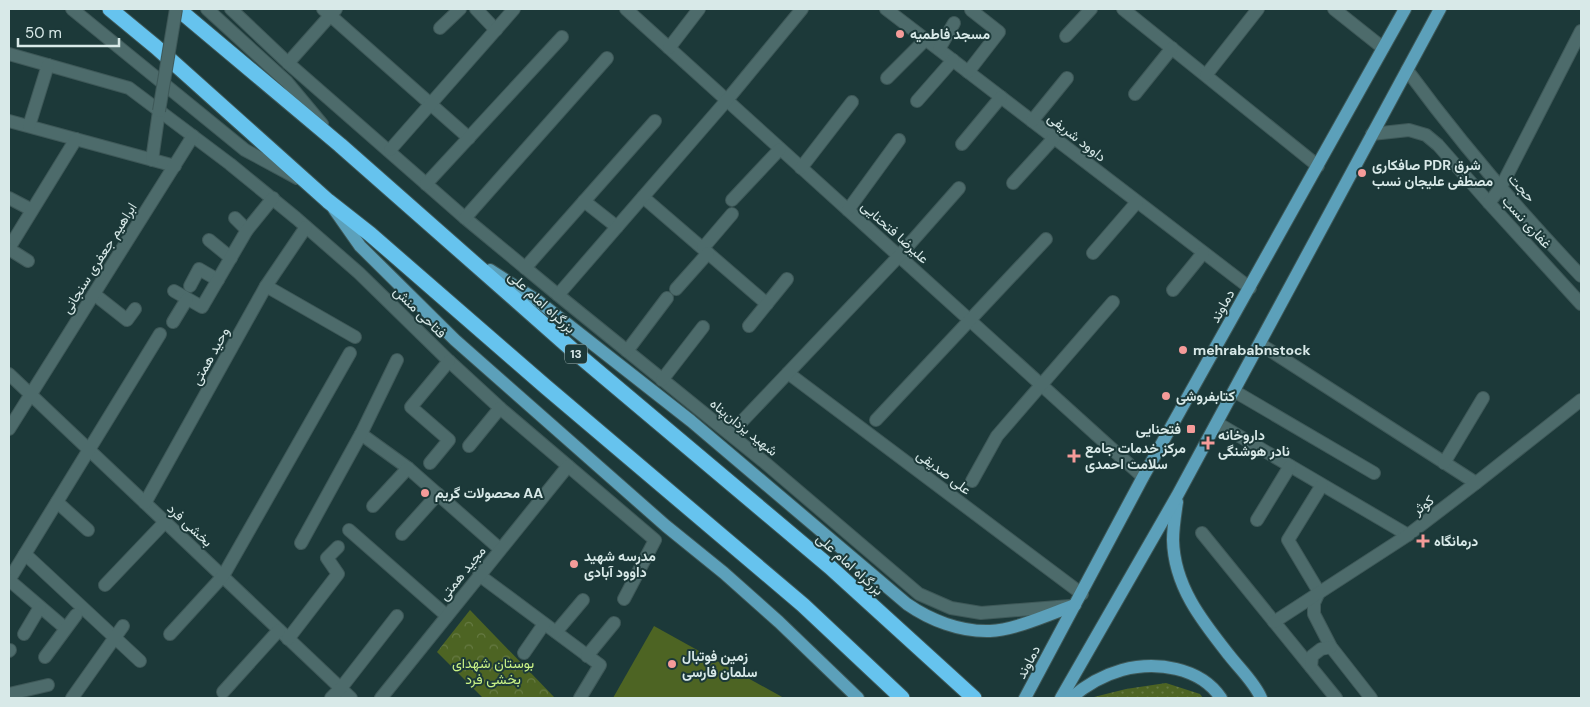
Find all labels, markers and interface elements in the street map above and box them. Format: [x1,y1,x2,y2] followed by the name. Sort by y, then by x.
[18,15,119,47] scale bar
[25,23,62,43] text: 50 m
[910,25,990,43] place label: مسجد فاطمیه
[894,28,906,40] marker: مسجد فاطمیه
[1044,108,1110,166] street label: داوود شریفی
[1372,156,1493,190] place label: صافکاری PDR شرق مصطفی علیجان نسب
[1356,167,1368,179] marker: صافکاری PDR شرق مصطفی علیجان نسب
[1505,170,1539,206] street label: حجت
[1498,192,1556,252] street label: غفاری نسب
[857,197,933,267] street label: علیرضا فتحنایی
[57,199,141,317] street label: ابراهیم جعفری سنجانی
[505,267,579,337] street label: بزرگراه امام علی
[390,282,450,342] street label: فتاحی منش
[1206,286,1239,326] street label: دماوند
[187,324,233,388] street label: وحید همتی
[1193,341,1311,359] place label: mehrababnstock
[565,344,587,364] road number: 13
[1177,344,1189,356] marker: mehrababnstock
[1176,387,1235,405] place label: کتابفروشی
[1160,390,1172,402] marker: کتابفروشی
[706,394,782,461] street label: شهید یزدان‌پناه
[1136,420,1181,438] place label: فتحنایی
[1185,423,1197,435] marker: فتحنایی
[1218,426,1290,460] place label: داروخانه نادر هوشنگی
[1202,437,1214,449] marker: داروخانه نادر هوشنگی
[1085,439,1186,473] place label: مرکز خدمات جامع سلامت احمدی
[913,446,975,498] street label: علی صدیقی
[1067,449,1081,463] marker: مرکز خدمات جامع سلامت احمدی
[435,484,543,502] place label: محصولات گریم AA
[419,487,431,499] marker: محصولات گریم AA
[1408,491,1437,519] street label: کوثر
[163,499,217,551] street label: بخشی فرد
[813,529,887,599] street label: بزرگراه امام علی
[1434,532,1478,550] place label: درمانگاه
[1416,534,1430,548] marker: درمانگاه
[435,542,489,604] street label: مجید همتی
[584,547,656,581] place label: مدرسه شهید داوود آبادی
[568,558,580,570] marker: مدرسه شهید داوود آبادی
[1012,642,1044,682] street label: دماوند
[682,647,757,681] place label: زمین فوتبال سلمان فارسی
[452,654,534,688] park label: بوستان شهدای بخشی فرد
[666,658,678,670] marker: زمین فوتبال سلمان فارسی

